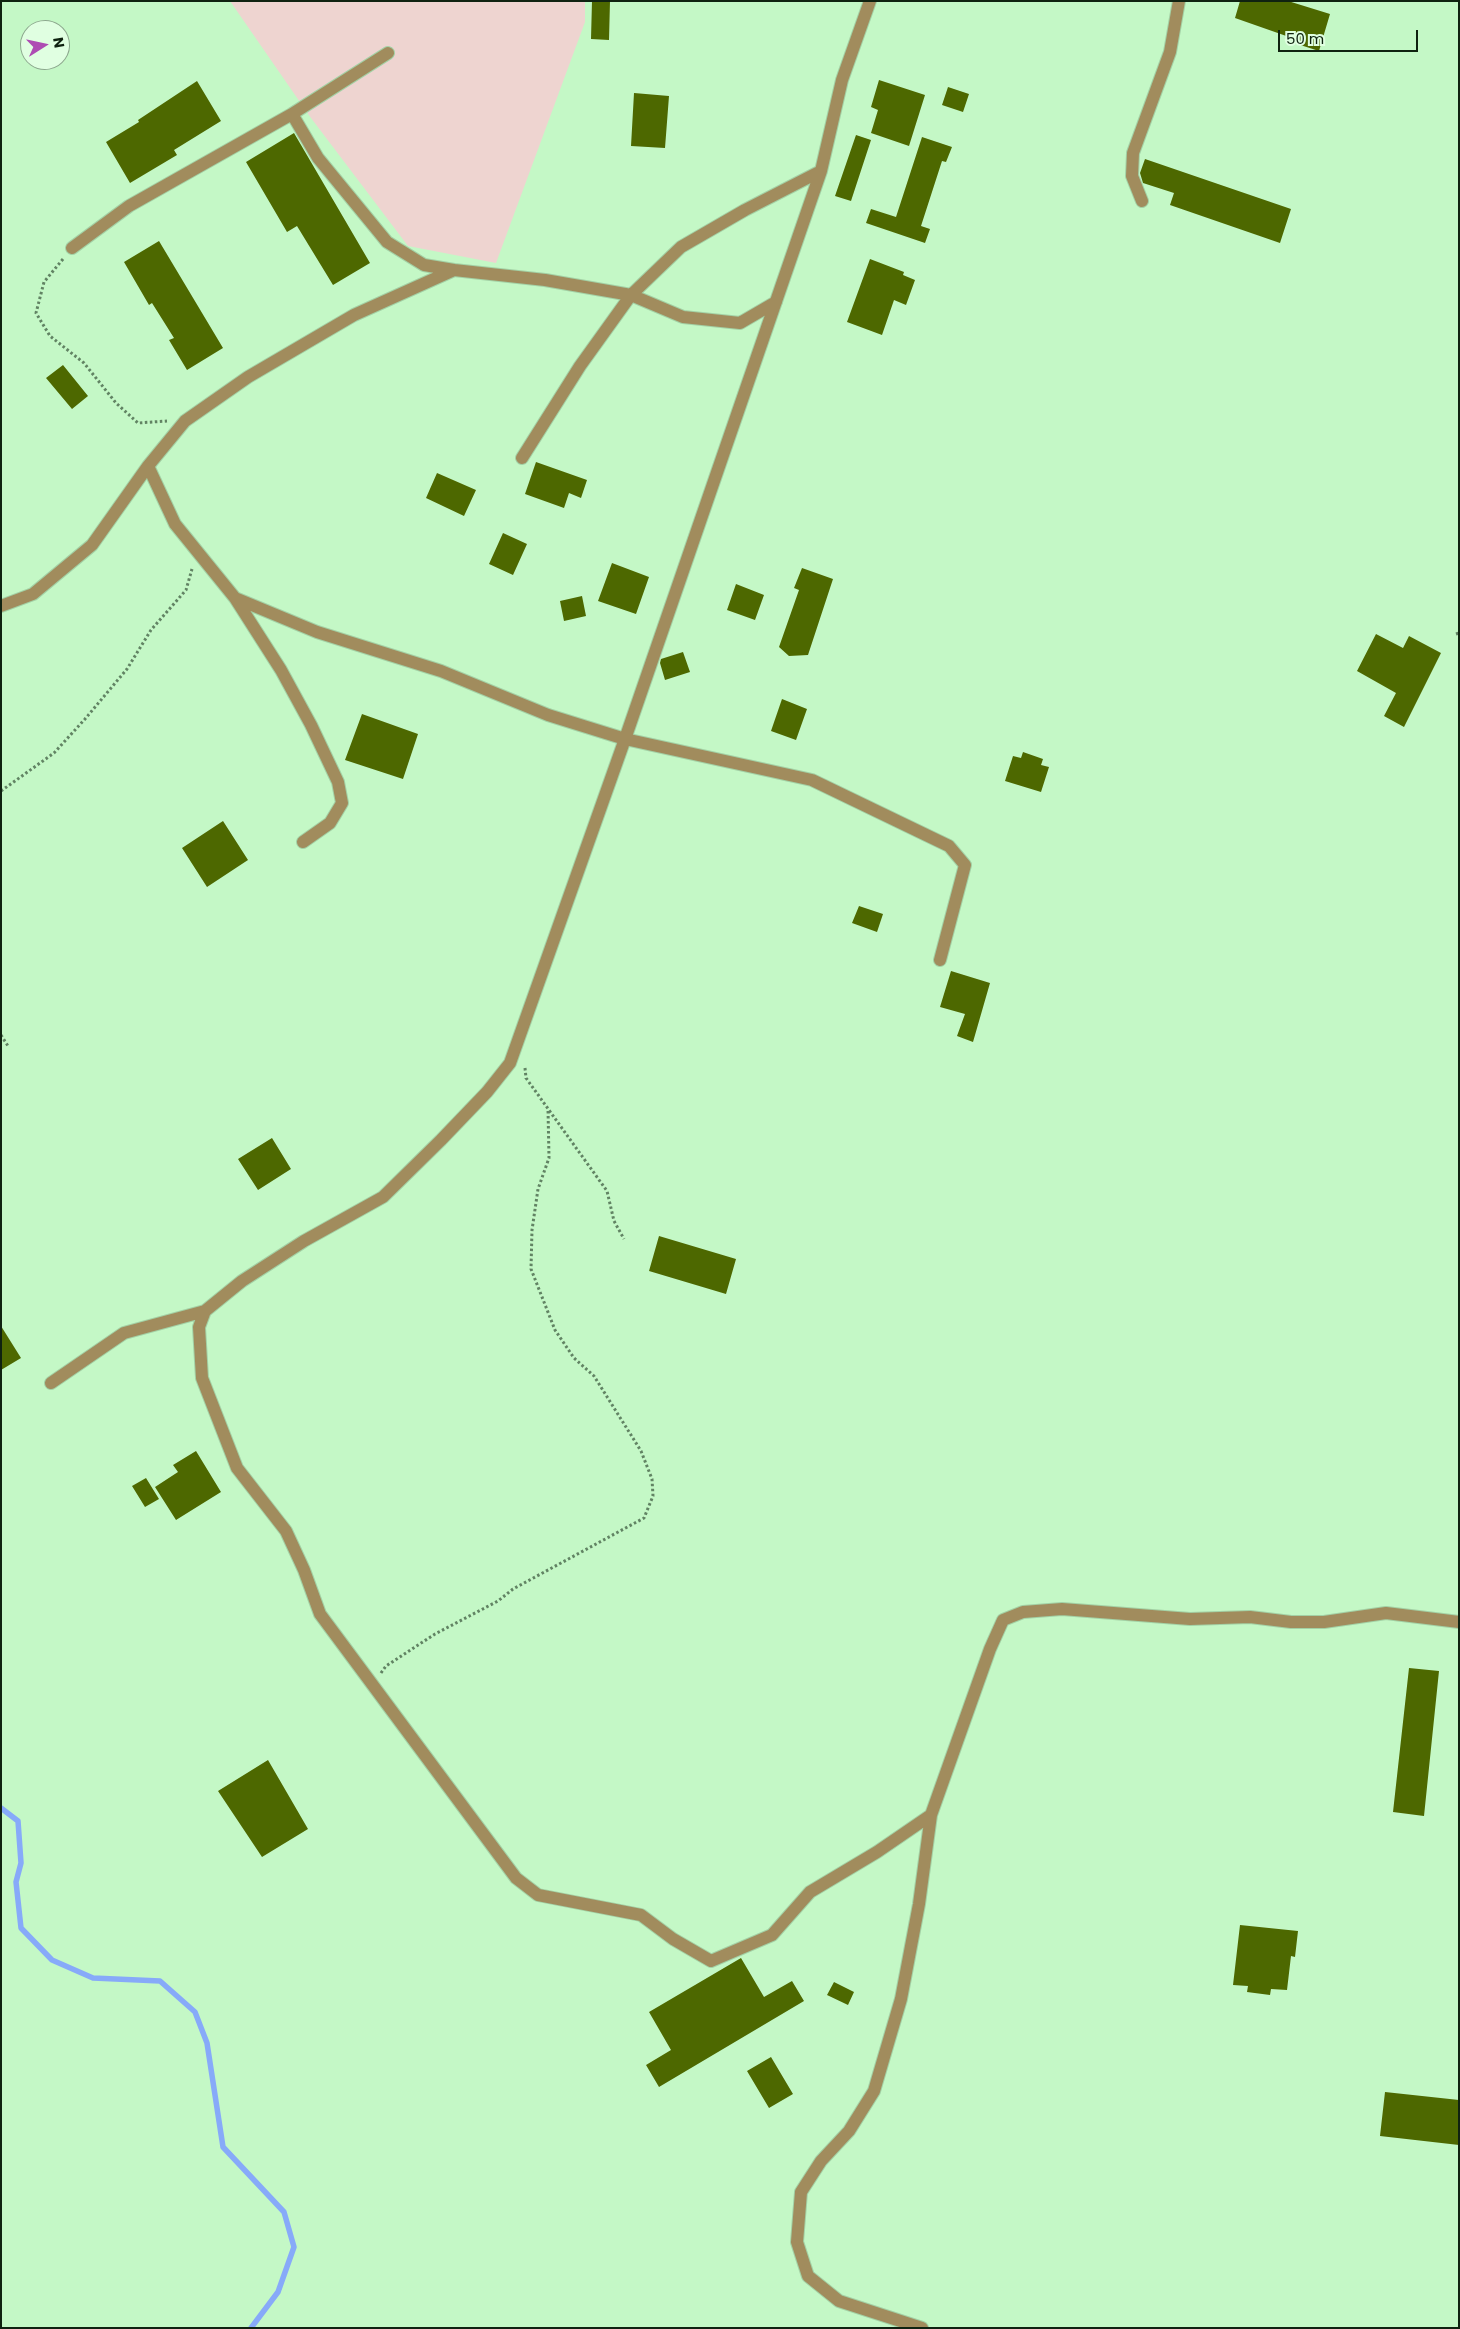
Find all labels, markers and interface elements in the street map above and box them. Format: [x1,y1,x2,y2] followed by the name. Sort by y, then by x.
[20,20,70,70] north arrow
[1280,20,1420,52] scale bar
[1286,28,1324,49] text: 50 m
[48,36,70,49] text: N

